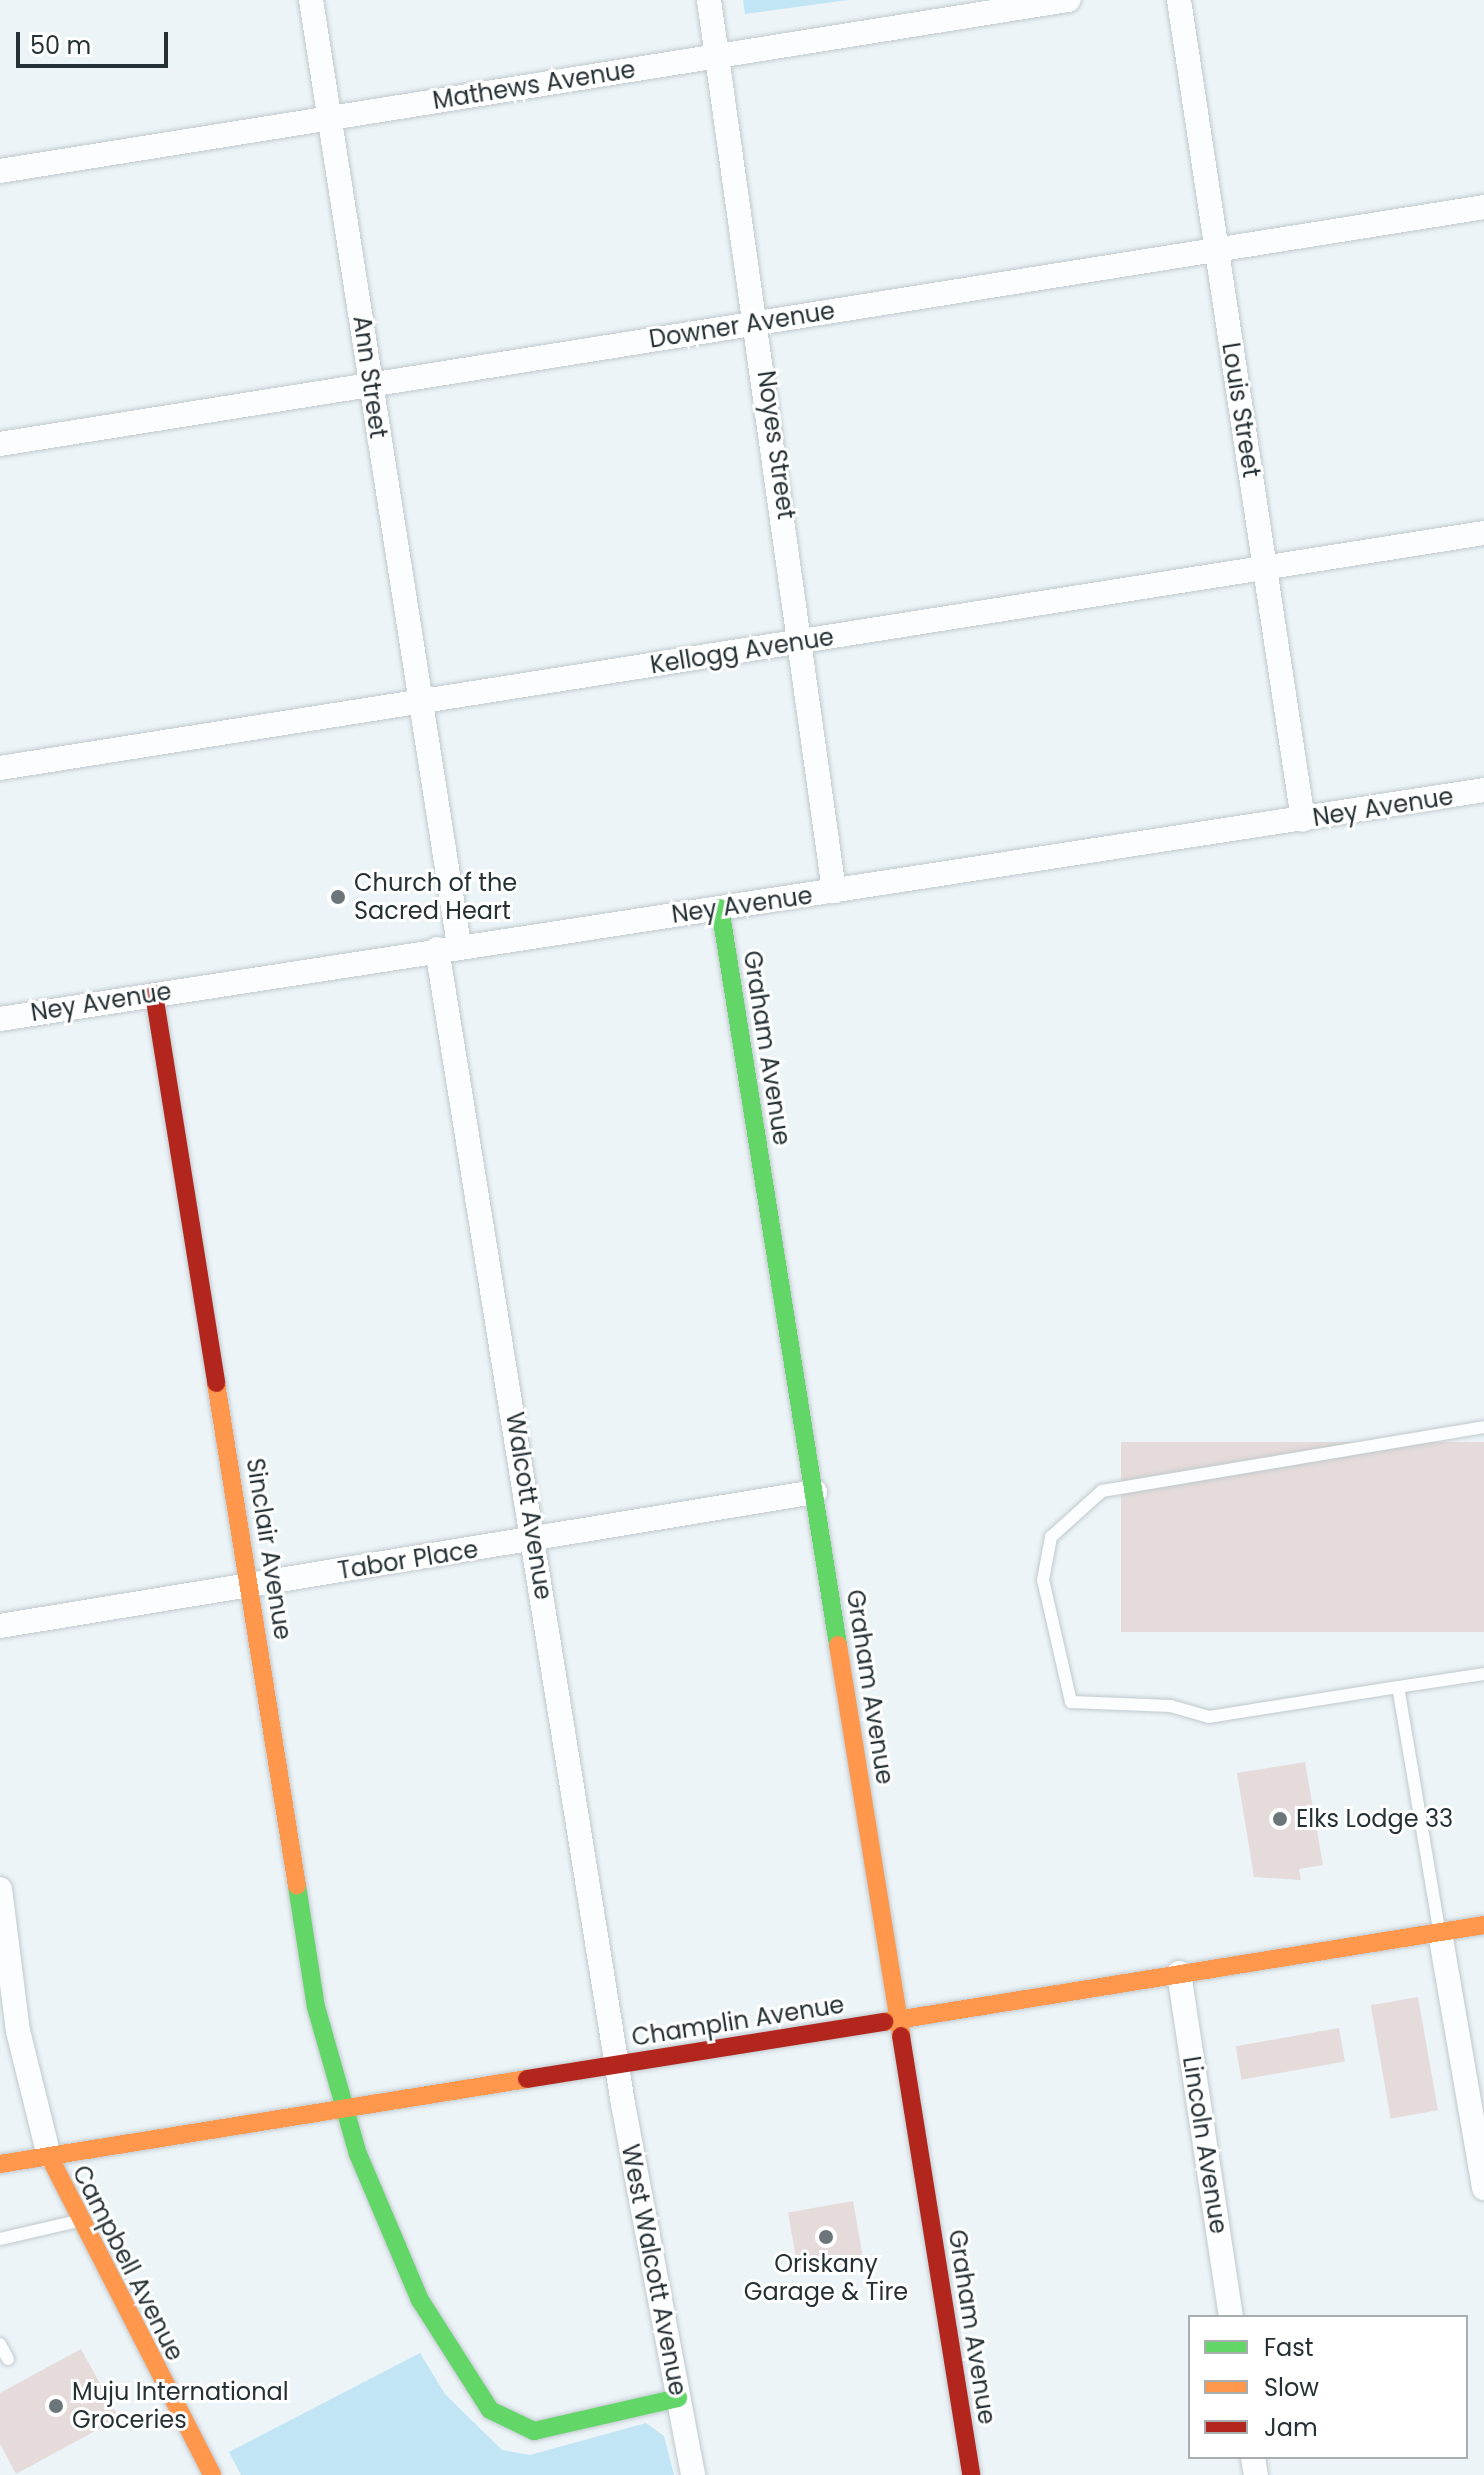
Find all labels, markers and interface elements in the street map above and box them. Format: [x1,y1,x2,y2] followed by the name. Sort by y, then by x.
[20,16,172,66] scale bar
[30,29,91,62] text: 50 m
[431,55,637,115] street label: Mathews Avenue
[647,296,837,354] street label: Downer Avenue
[347,314,393,440] street label: Ann Street
[1216,340,1266,480] street label: Louis Street
[751,369,801,521] street label: Noyes Street
[648,622,836,680] street label: Kellogg Avenue
[1311,782,1455,832] street label: Ney Avenue
[354,869,517,925] place label: Church of the Sacred Heart
[670,881,814,929] street label: Ney Avenue
[329,888,347,906] marker: Church of the Sacred Heart
[737,949,797,1147] street label: Graham Avenue
[29,977,173,1027] street label: Ney Avenue
[500,1410,558,1602] street label: Walcott Avenue
[240,1456,298,1642] street label: Sinclair Avenue
[336,1535,480,1585] street label: Tabor Place
[840,1588,900,1786] street label: Graham Avenue
[1296,1805,1453,1833] place label: Elks Lodge 33
[1271,1810,1289,1828] marker: Elks Lodge 33
[630,1990,846,2052] street label: Champlin Avenue
[1177,2054,1233,2236] street label: Lincoln Avenue
[615,2142,693,2398] street label: West Walcott Avenue
[66,2161,190,2365] street label: Campbell Avenue
[817,2228,835,2246] marker: Oriskany Garage & Tire
[942,2228,1002,2426] street label: Graham Avenue
[744,2250,908,2306] place label: Oriskany Garage & Tire
[1188,2315,1468,2459] legend
[1264,2331,1314,2364] text: Fast
[1264,2371,1319,2404] text: Slow
[72,2378,289,2434] place label: Muju International Groceries
[47,2397,65,2415] marker: Muju International Groceries
[1264,2411,1318,2444] text: Jam

